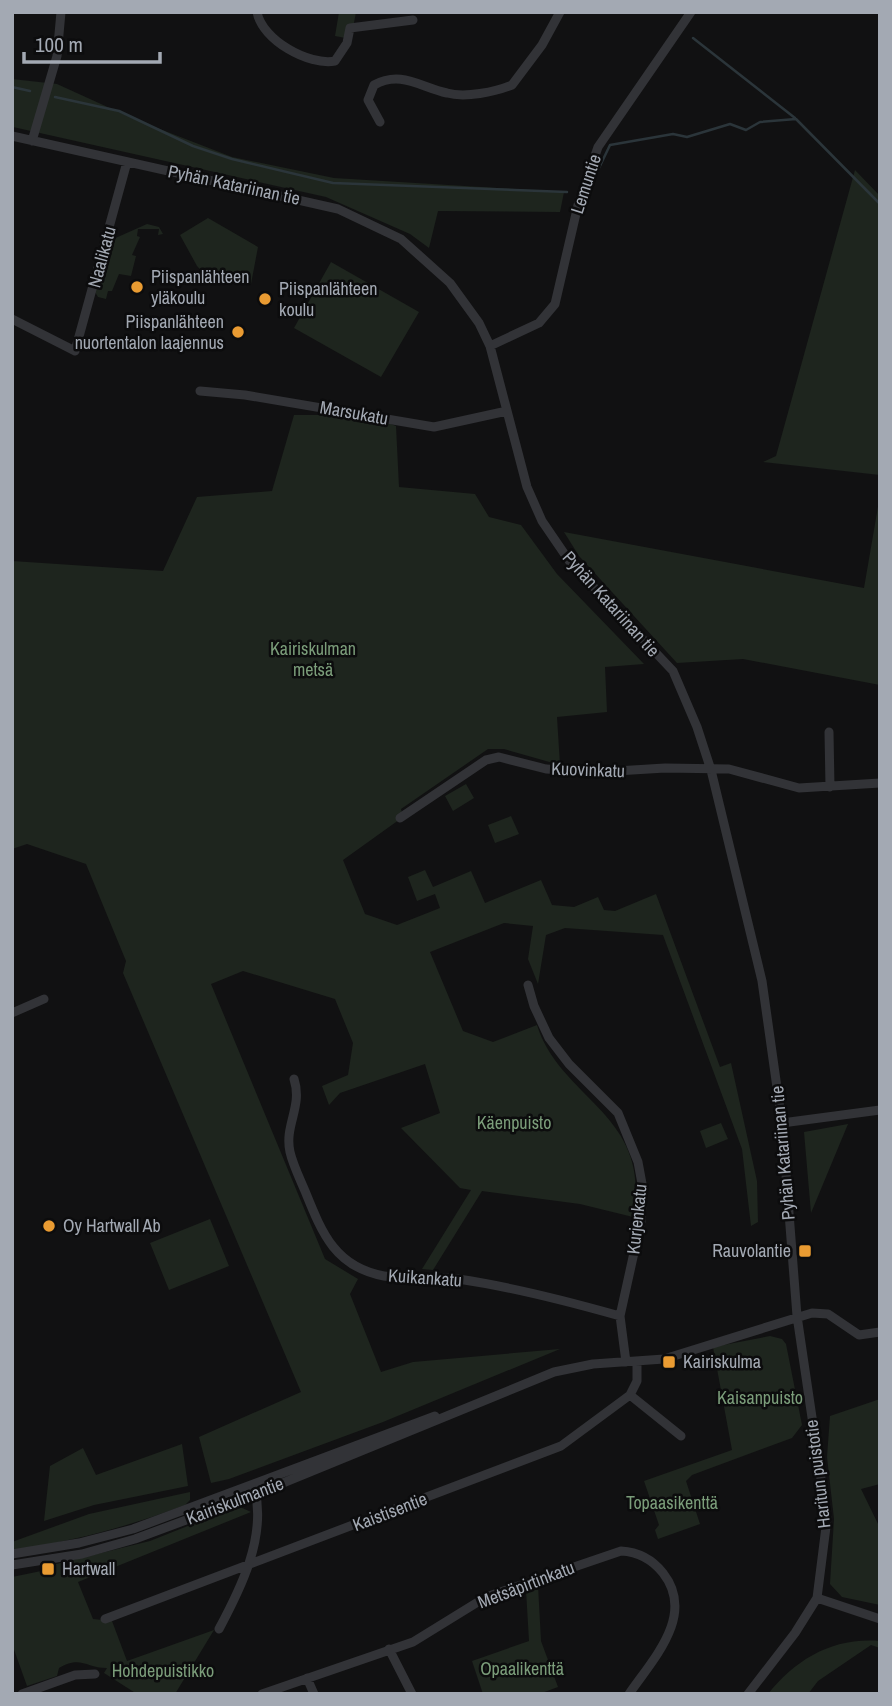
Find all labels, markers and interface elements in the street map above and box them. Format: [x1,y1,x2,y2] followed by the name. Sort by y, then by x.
[24,21,161,65] scale bar
[35,30,83,59] text: 100 m
[564,151,607,217] street label: Lemuntie
[166,158,303,211] street label: Pyhän Katariinan tie
[81,224,122,290] street label: Naalikatu
[151,264,249,310] place label: Piispanlähteen yläkoulu
[279,276,377,322] place label: Piispanlähteen koulu
[129,279,145,295] marker: Piispanlähteen yläkoulu
[257,291,273,307] marker: Piispanlähteen koulu
[75,309,224,355] place label: Piispanlähteen nuortentalon laajennus
[230,324,246,340] marker: Piispanlähteen nuortentalon laajennus
[318,394,390,431] street label: Marsukatu
[557,545,666,662] street label: Pyhän Katariinan tie
[270,636,356,682] park label: Kairiskulman metsä
[551,756,625,783] street label: Kuovinkatu
[764,1085,801,1221] street label: Pyhän Katariinan tie
[477,1110,551,1135] park label: Käenpuisto
[620,1183,653,1255] street label: Kurjenkatu
[63,1213,161,1238] place label: Oy Hartwall Ab
[41,1218,57,1234] marker: Oy Hartwall Ab
[712,1238,791,1263] place label: Rauvolantie
[797,1243,813,1259] marker: Rauvolantie
[387,1262,463,1293] street label: Kuikankatu
[683,1349,761,1374] place label: Kairiskulma
[661,1354,677,1370] marker: Kairiskulma
[717,1385,803,1410] park label: Kaisanpuisto
[798,1418,837,1530] street label: Haritun puistotie
[182,1470,287,1531] street label: Kairiskulmantie
[349,1486,431,1537] street label: Kaistisentie
[626,1490,718,1515] park label: Topaasikenttä
[474,1555,578,1614] street label: Metsäpirtinkatu
[62,1556,115,1581] place label: Hartwall
[40,1561,56,1577] marker: Hartwall
[480,1656,564,1681] park label: Opaalikenttä
[112,1658,214,1683] park label: Hohdepuistikko

